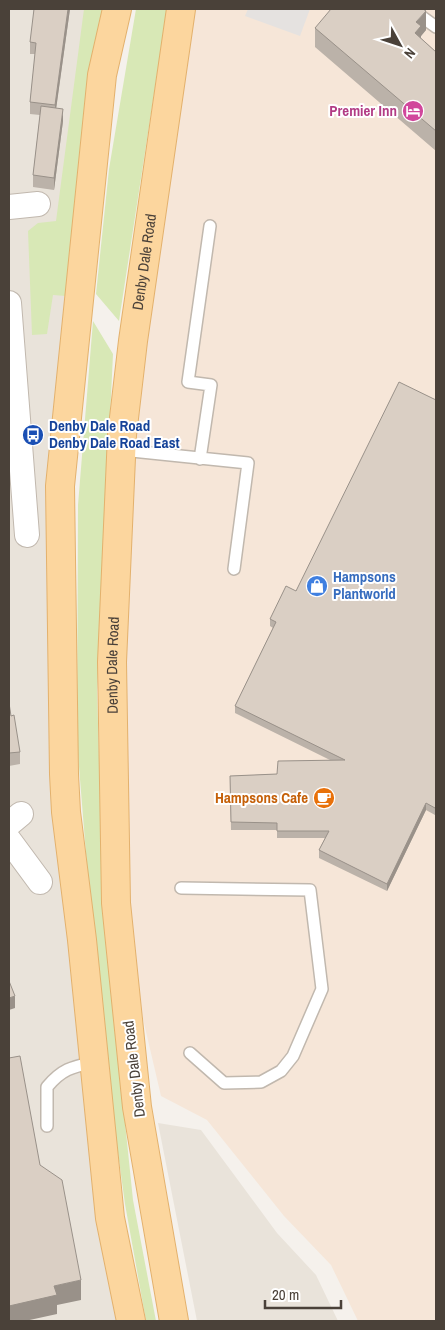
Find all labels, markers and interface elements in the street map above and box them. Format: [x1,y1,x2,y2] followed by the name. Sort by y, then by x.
[375,20,425,70] north arrow
[400,44,420,62] text: N
[401,99,425,123] hotel icon: Premier Inn
[329,100,397,121] place label: Premier Inn
[127,212,161,311] street label: Denby Dale Road
[49,415,180,453] place label: Denby Dale Road Denby Dale Road East
[21,423,45,447] bus stop icon: Denby Dale Road Denby Dale Road East
[333,566,396,604] place label: Hampsons Plantworld
[305,574,329,598] shop icon: Hampsons Plantworld
[101,616,124,714] street label: Denby Dale Road
[312,786,336,810] cafe icon: Hampsons Cafe
[215,787,308,808] place label: Hampsons Cafe
[117,1020,150,1119] street label: Denby Dale Road
[265,1278,341,1310] scale bar
[272,1284,299,1305] text: 20 m

